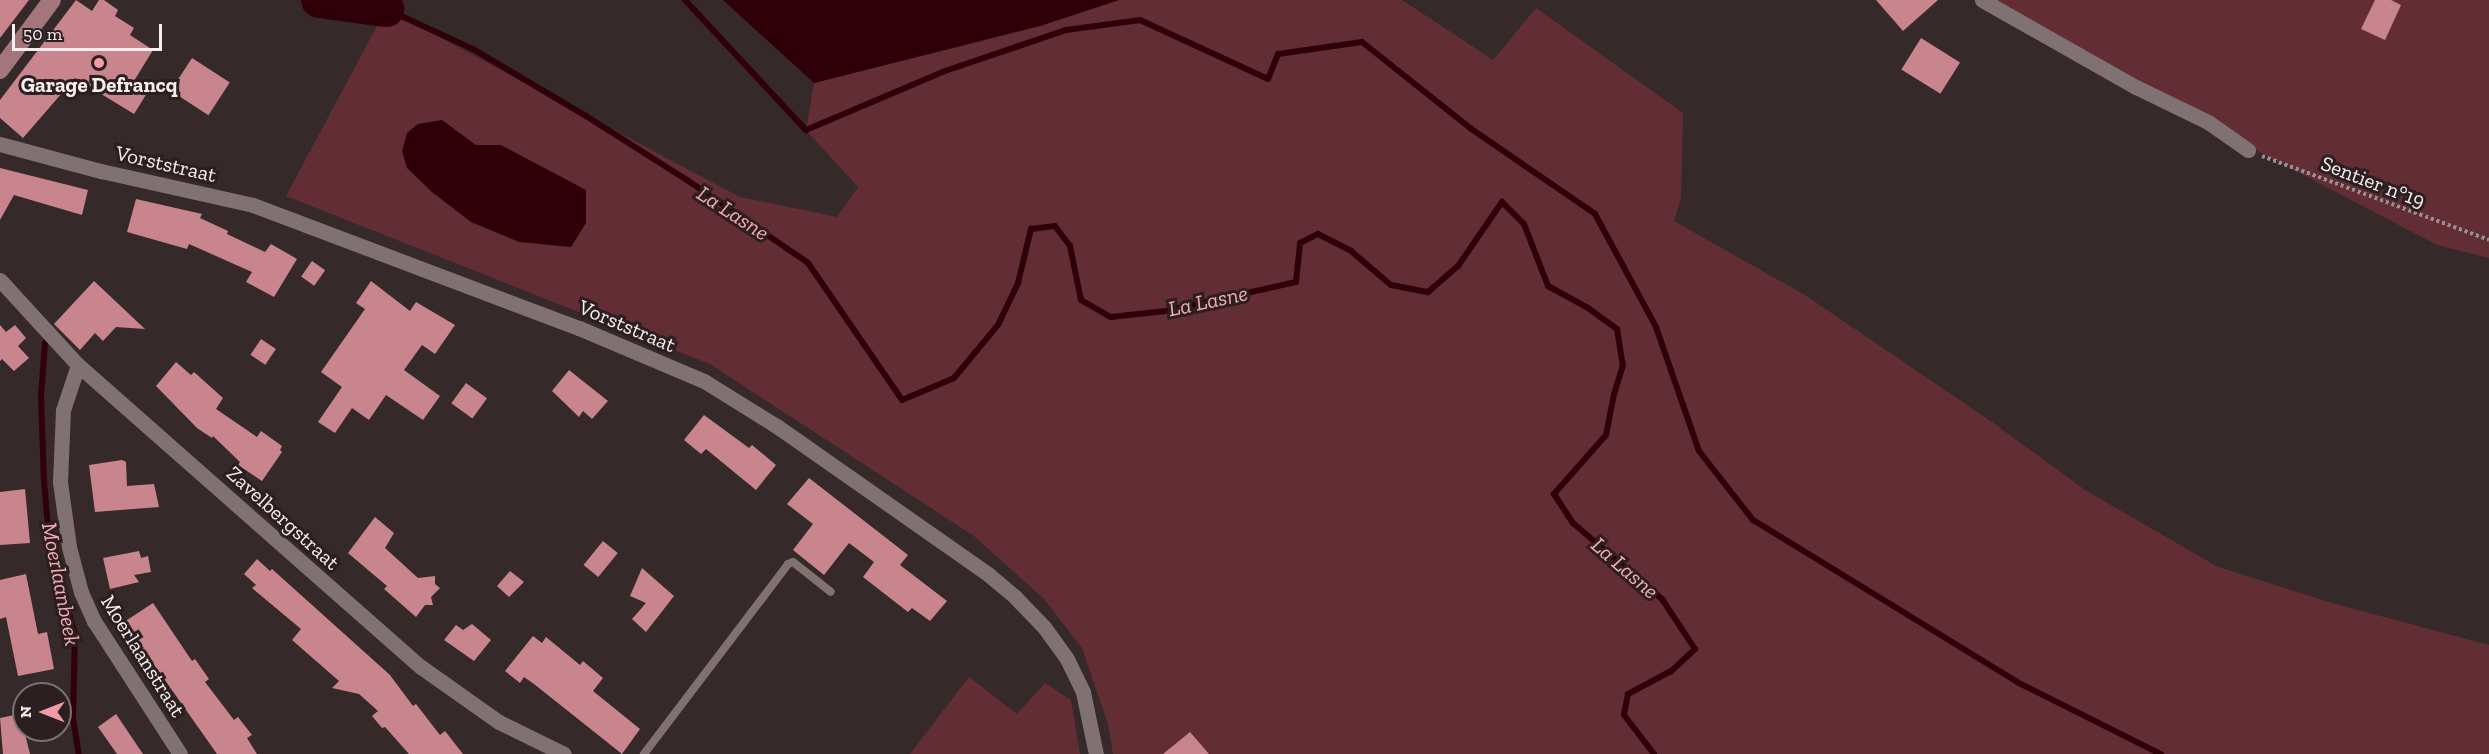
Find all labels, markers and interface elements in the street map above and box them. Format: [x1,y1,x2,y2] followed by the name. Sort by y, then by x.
[15,12,165,50] scale bar
[23,23,62,45] text: 50 m
[92,56,106,70] marker: Garage Defrancq
[21,72,177,98] place label: Garage Defrancq
[113,140,219,188] street label: Vorststraat
[2317,151,2429,213] street label: Sentier n°19
[692,180,774,246] water label: La Lasne
[1166,280,1250,322] water label: La Lasne
[575,294,679,358] street label: Vorststraat
[221,461,345,575] street label: Zavelbergstraat
[36,520,86,648] water label: Moerlaanbeek
[1586,532,1664,604] water label: La Lasne
[95,590,191,722] street label: Moerlaanstraat
[12,682,72,742] north arrow
[16,706,35,718] text: N

